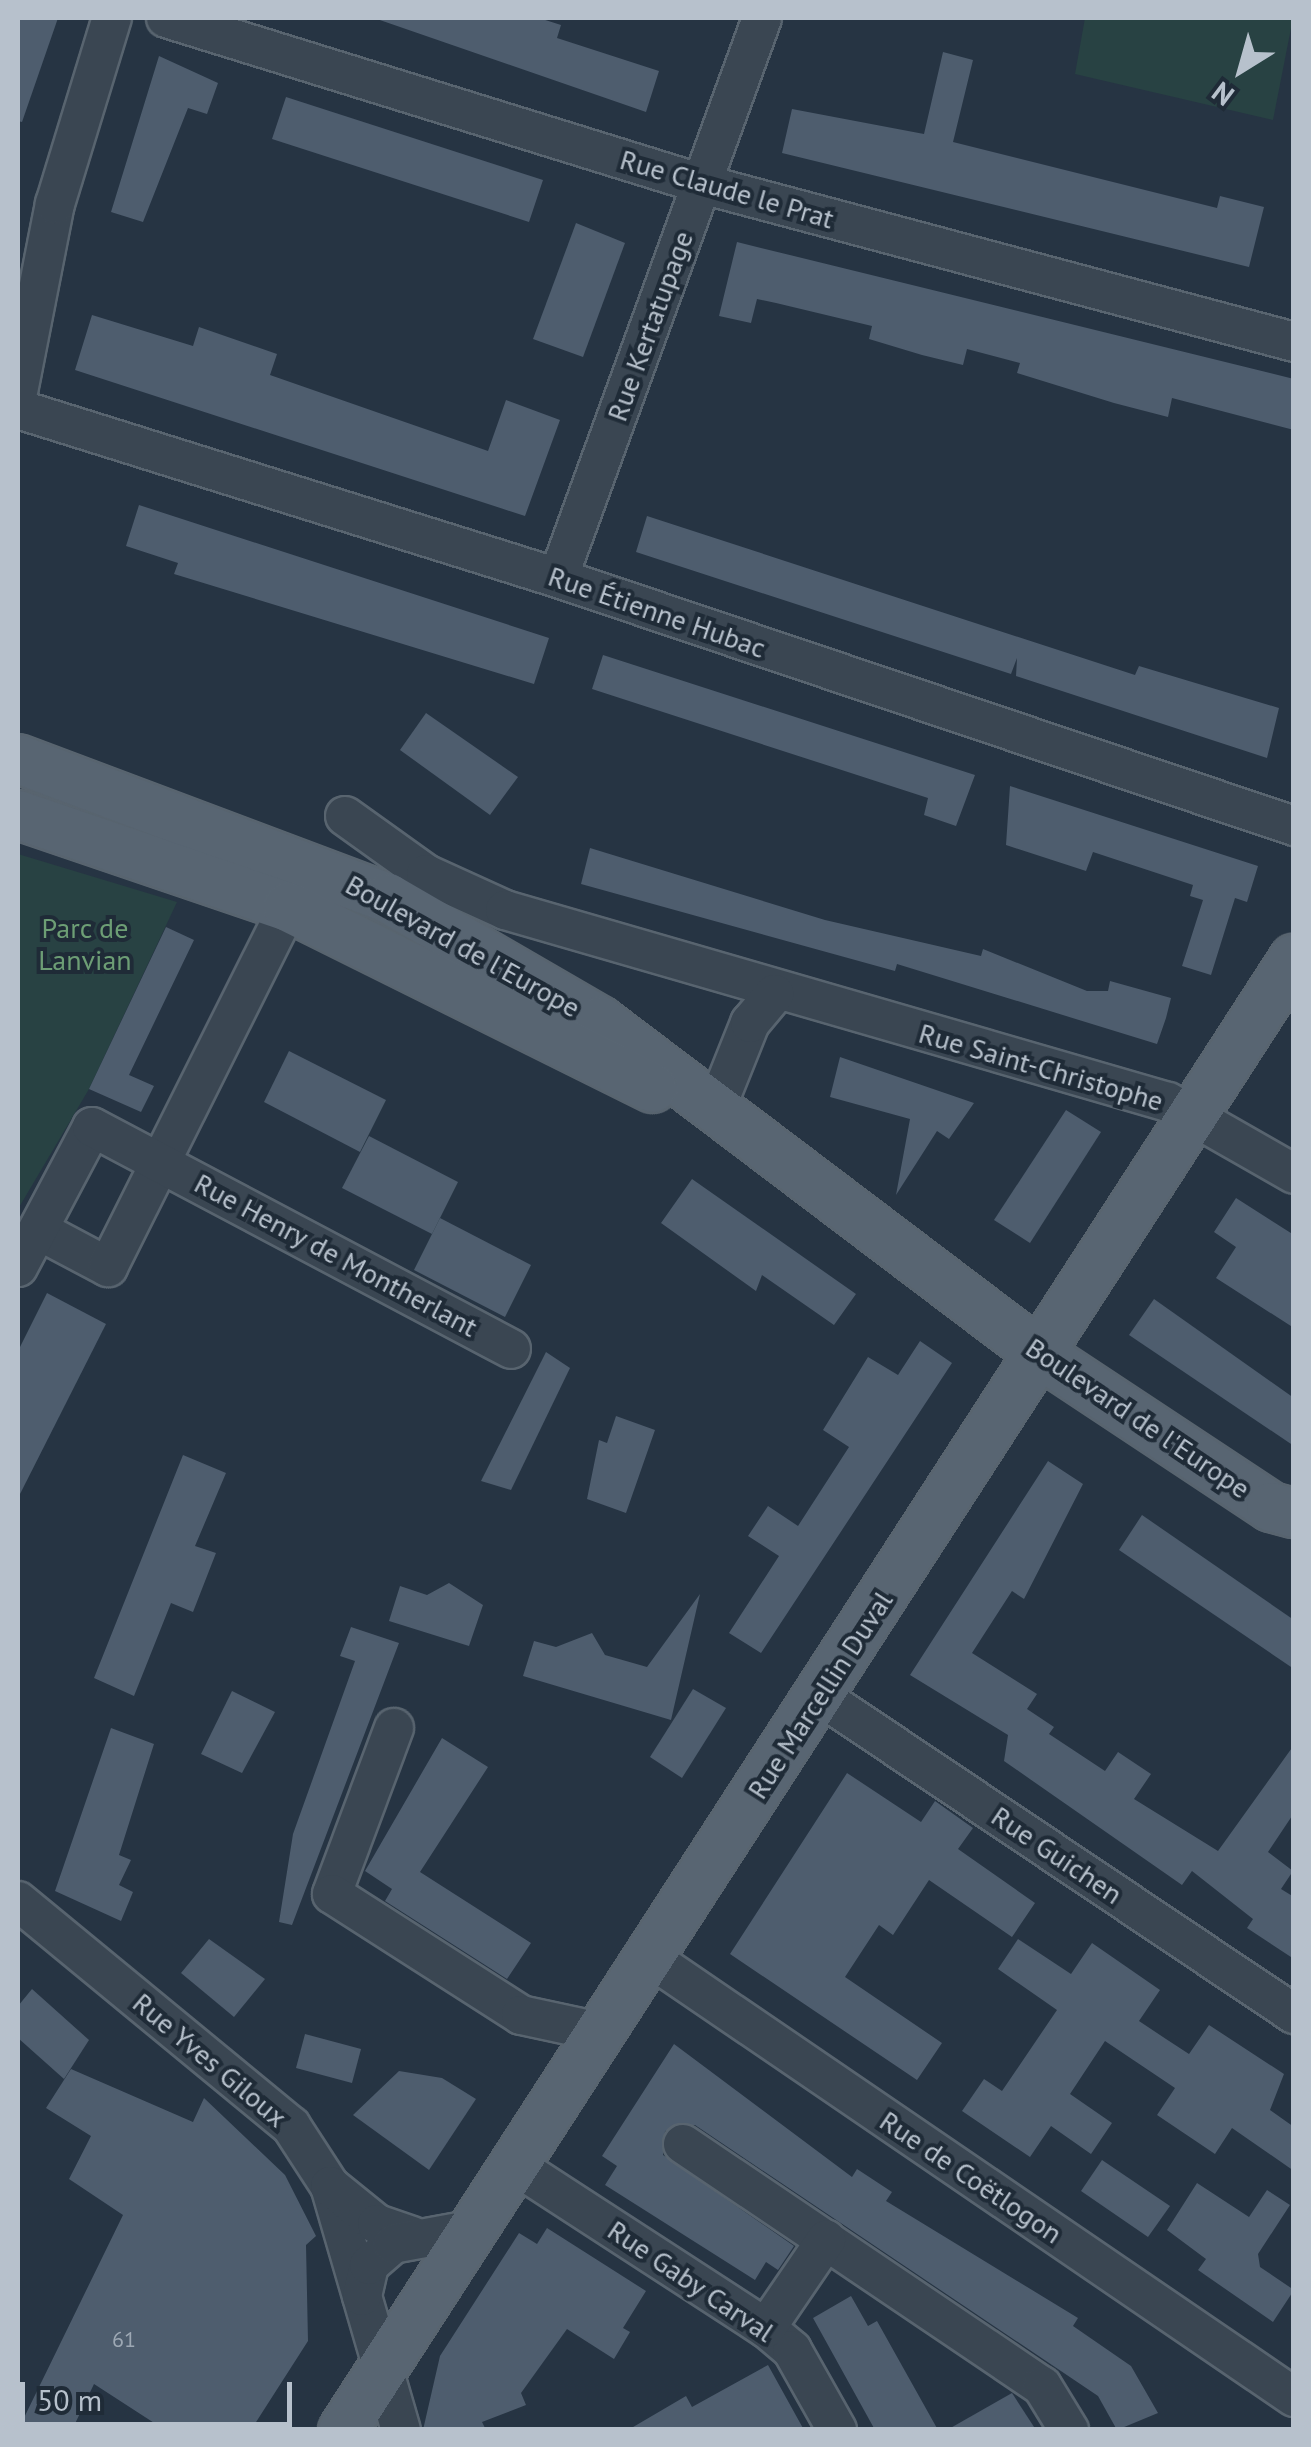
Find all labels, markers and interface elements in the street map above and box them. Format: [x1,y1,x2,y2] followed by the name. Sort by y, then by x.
[1191,20,1291,120] north arrow
[1204,74,1241,115] text: N
[616,142,838,236] street label: Rue Claude le Prat
[600,226,700,426] street label: Rue Kertatupage
[544,559,770,665] street label: Rue Étienne Hubac
[340,868,586,1024] street label: Boulevard de l'Europe
[38,911,132,977] park label: Parc de Lanvian
[915,1016,1167,1118] street label: Rue Saint-Christophe
[189,1166,483,1344] street label: Rue Henry de Montherlant
[1020,1331,1256,1505] street label: Boulevard de l'Europe
[740,1585,900,1805] street label: Rue Marcellin Duval
[985,1799,1129,1911] street label: Rue Guichen
[126,1986,294,2134] street label: Rue Yves Giloux
[874,2104,1068,2250] street label: Rue de Coëtlogon
[601,2213,781,2349] street label: Rue Gaby Carval
[112,2327,136,2353] house number: 61
[25,2362,298,2424] scale bar
[37,2380,102,2419] text: 50 m

